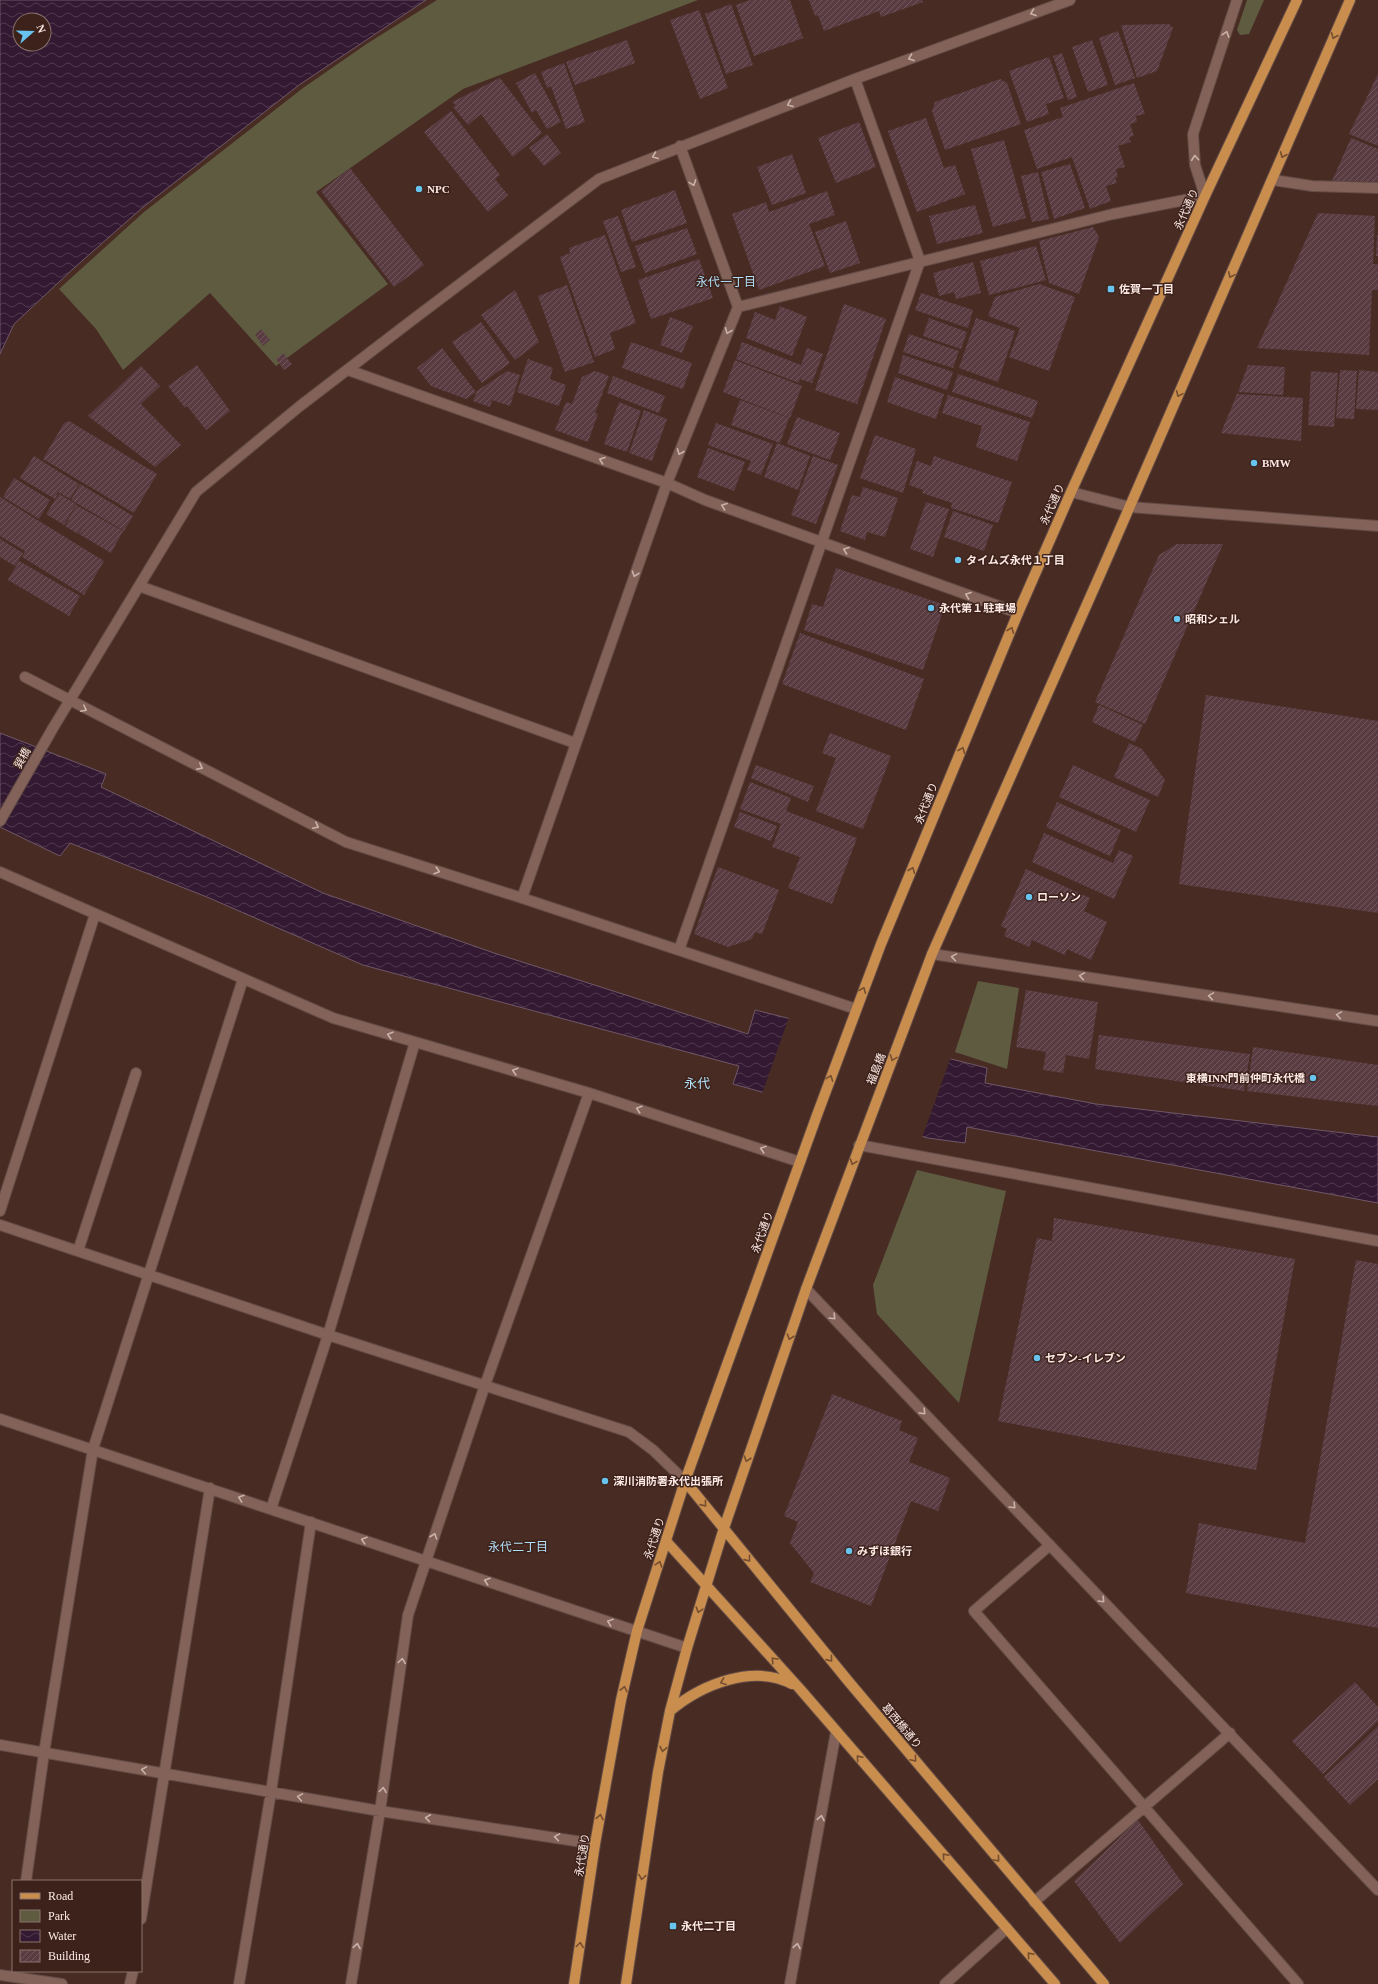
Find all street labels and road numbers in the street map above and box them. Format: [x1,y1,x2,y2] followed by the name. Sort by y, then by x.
[1172,186,1200,232] street label: 永代通り
[1038,481,1066,527] street label: 永代通り
[11,745,33,771] street label: 巽橋
[912,780,940,826] street label: 永代通り
[864,1051,888,1087] street label: 福島橋
[749,1209,775,1255] street label: 永代通り
[641,1515,667,1561] street label: 永代通り
[880,1701,924,1751] street label: 葛西橋通り
[573,1832,591,1878] street label: 永代通り

